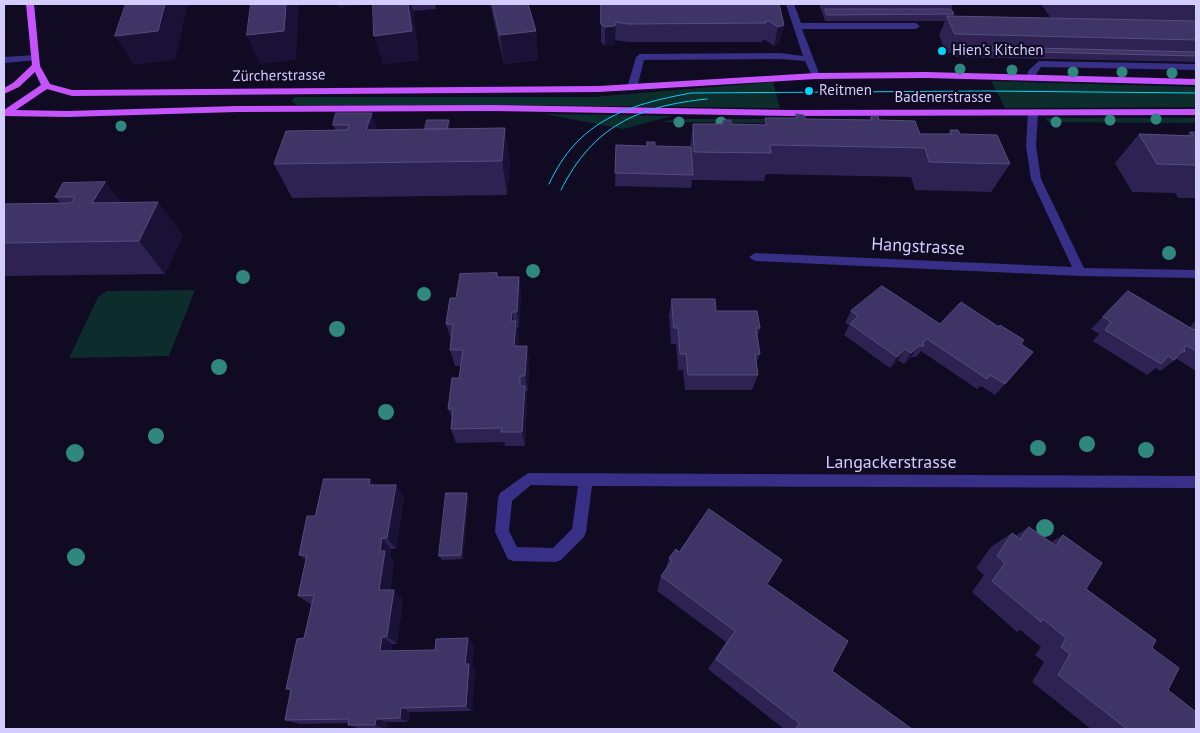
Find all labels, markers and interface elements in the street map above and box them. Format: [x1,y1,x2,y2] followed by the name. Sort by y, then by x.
[952,42,1043,60] place label: Hien's Kitchen
[936,45,948,57] marker: Hien's Kitchen
[232,66,326,86] street label: Zürcherstrasse
[819,82,872,100] place label: Reitmen
[803,85,815,97] marker: Reitmen
[894,89,992,107] street label: Badenerstrasse
[871,234,965,260] street label: Hangstrasse
[825,452,957,474] street label: Langackerstrasse

